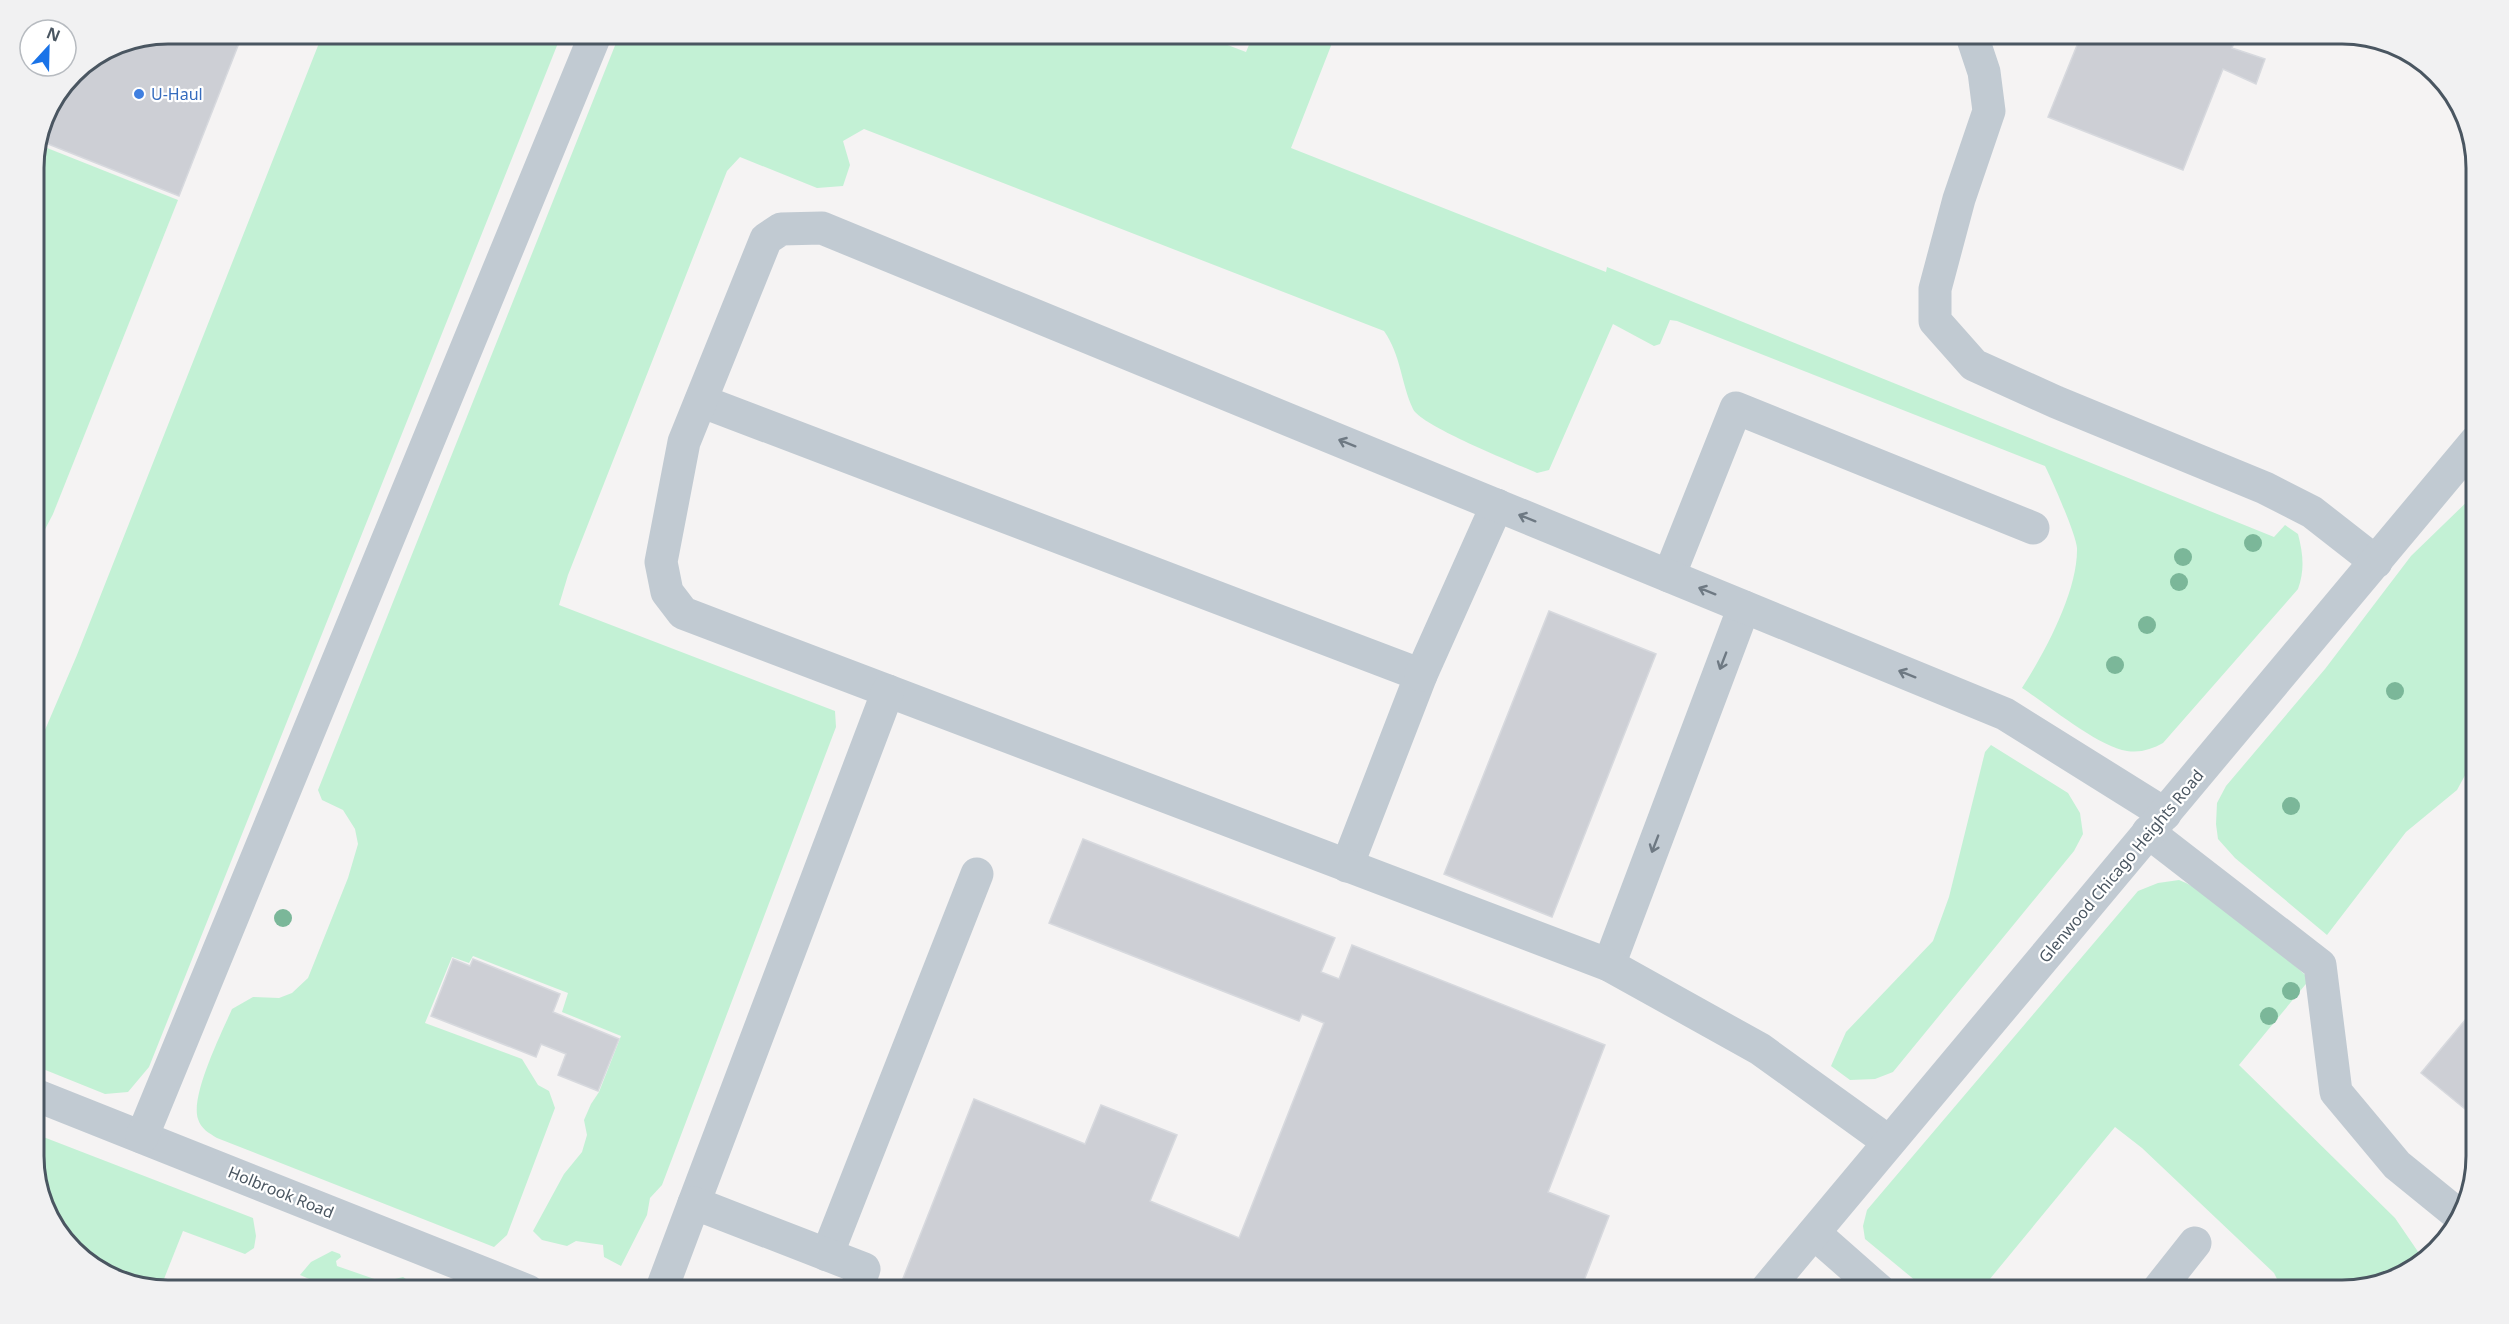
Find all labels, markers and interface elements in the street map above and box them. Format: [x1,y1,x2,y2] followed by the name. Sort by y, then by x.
[18,18,78,78] north arrow
[43,21,64,47] text: N
[151,83,203,105] place label: U-Haul
[132,87,146,101] marker: U-Haul
[1338,437,1356,448] one-way arrow
[1518,511,1537,522] one-way arrow
[1699,585,1717,596] one-way arrow
[1717,652,1728,670] one-way arrow
[1898,668,1917,679] one-way arrow
[2034,765,2208,967] street label: Glenwood Chicago Heights Road
[1648,834,1659,853] one-way arrow
[225,1161,337,1223] street label: Holbrook Road

